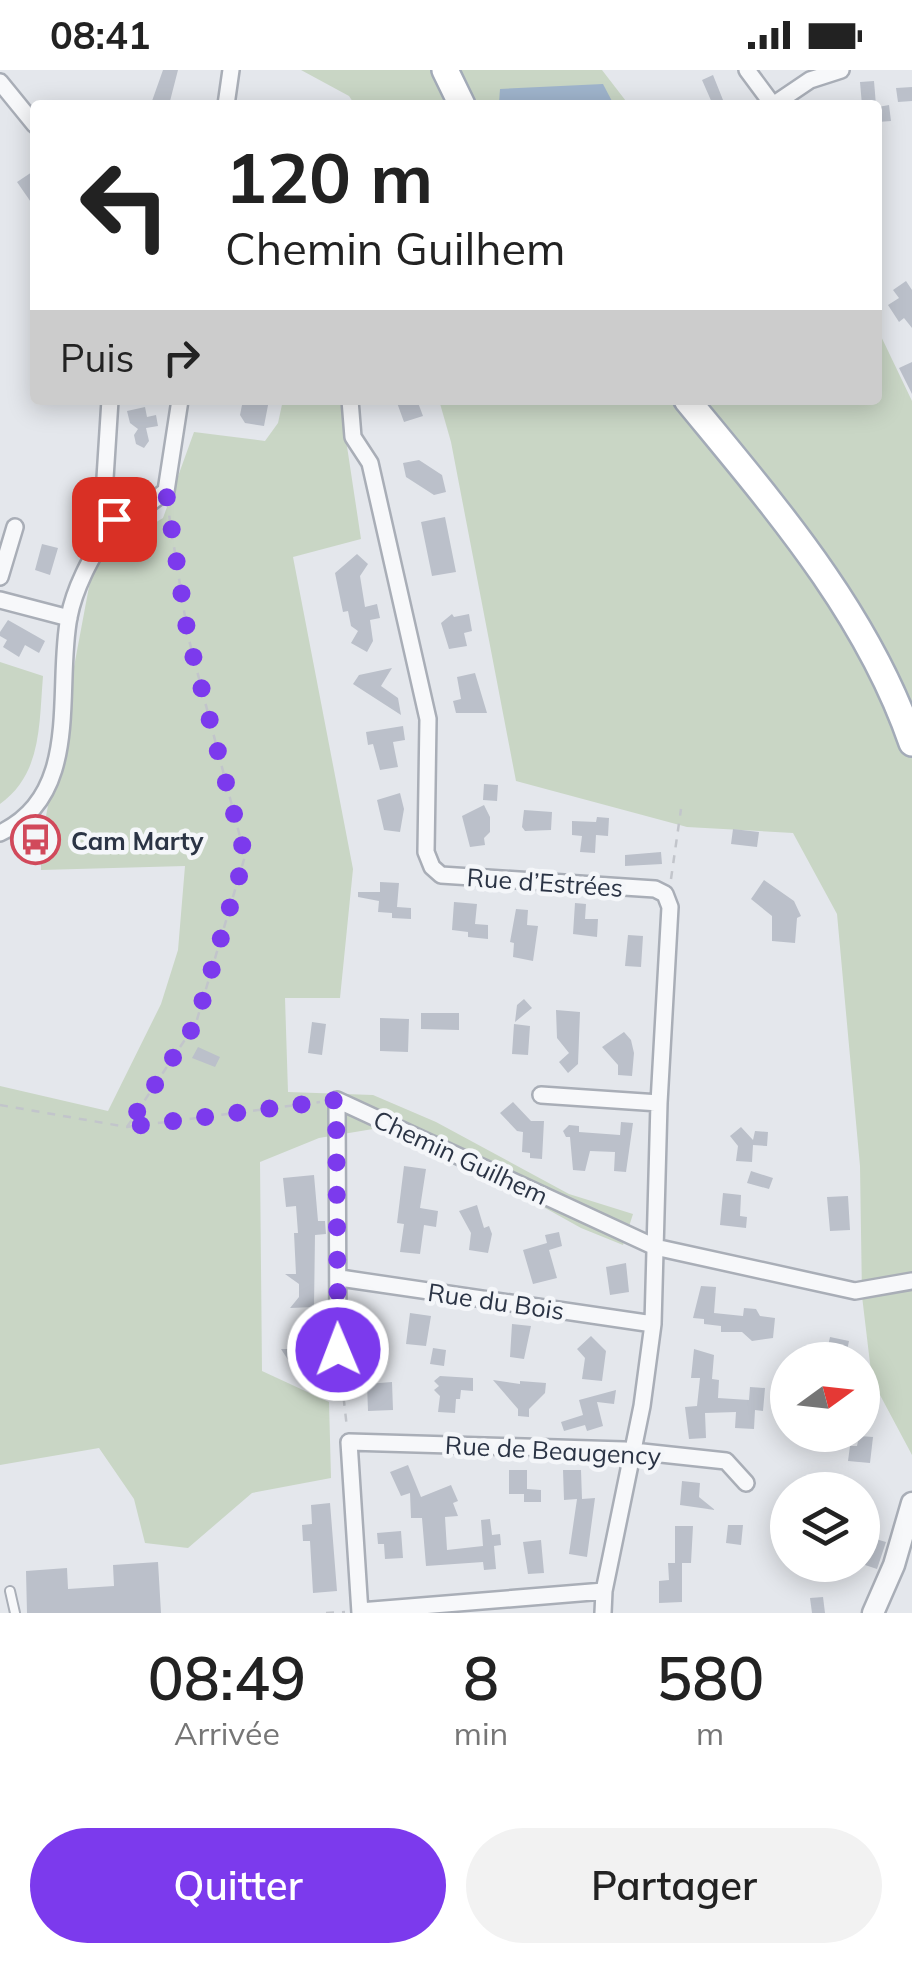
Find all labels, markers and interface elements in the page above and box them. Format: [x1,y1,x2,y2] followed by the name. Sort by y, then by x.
[50,11,151,59] text: 08:41
[225,133,433,221] text: 120 m
[60,140,190,270] icon: left
[225,220,566,276] text: Chemin Guilhem
[154,330,209,385] icon: right
[60,334,134,382] text: Puis
[72,477,157,562] pin
[87,492,142,547] icon: arrive
[10,814,62,866] bus stop icon: Cam Marty
[71,825,204,856] place label: Cam Marty
[466,861,624,903] street label: Rue d’Estrées
[369,1103,553,1211] street label: Chemin Guilhem
[426,1276,566,1326] street label: Rue du Bois
[286,1298,390,1402] position arrow
[770,1342,880,1452] north arrow
[770,1342,880,1582] map controls
[444,1429,662,1471] street label: Rue de Beaugency
[770,1472,880,1582] button: layers
[148,1640,306,1715] text: 08:49
[463,1640,499,1715] text: 8
[656,1640,764,1715] text: 580
[174,1713,280,1753] text: Arrivée
[454,1713,508,1753] text: min
[696,1713,724,1753] text: m
[30,1828,446,1943] button: Quitter
[466,1828,882,1943] button: Partager

